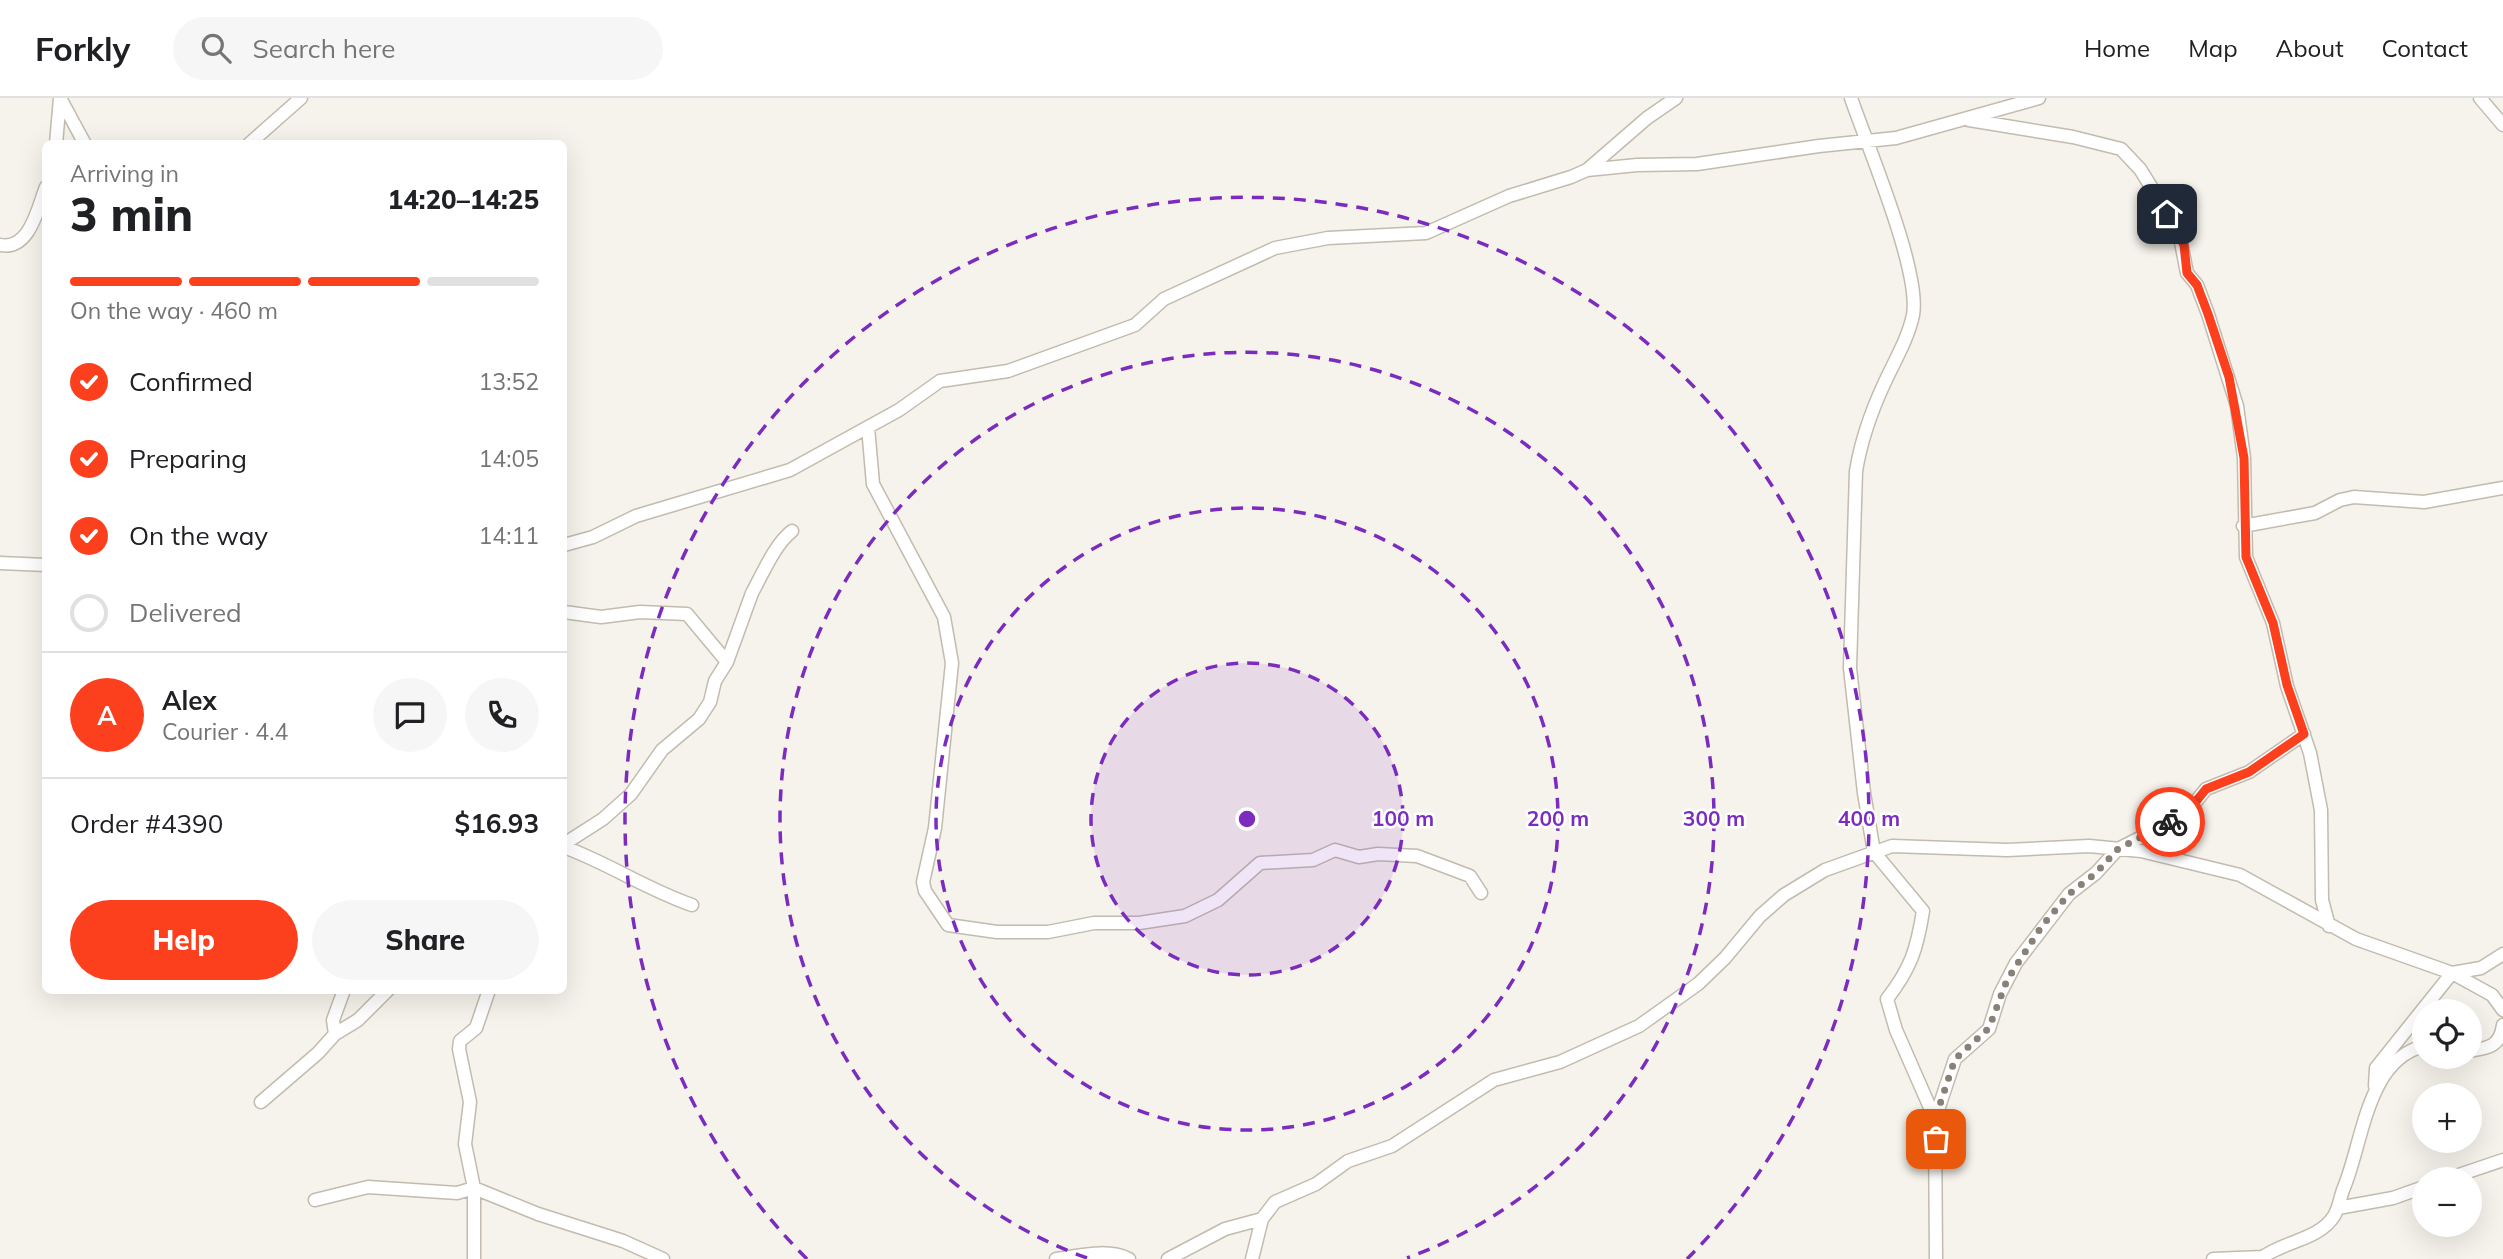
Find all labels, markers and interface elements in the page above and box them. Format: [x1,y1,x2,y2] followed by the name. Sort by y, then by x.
[173,17,663,80] search box
[35,28,131,69] text: Forkly
[197,29,235,67] icon: search
[253,32,395,65] text: Search here
[2084,33,2150,63] text: Home
[2188,33,2238,63] text: Map
[2276,33,2344,63] text: About
[2382,33,2468,63] text: Contact
[70,159,179,188] text: Arriving in
[388,183,539,216] text: 14:20–14:25
[2137,184,2197,244] pin
[70,185,193,243] text: 3 min
[2148,195,2186,233] icon: home
[70,296,278,325] text: On the way · 460 m
[70,363,108,401] icon: check
[129,365,253,398] text: Confirmed
[479,367,539,396] text: 13:52
[70,440,108,478] icon: check
[129,442,247,475] text: Preparing
[479,444,539,473] text: 14:05
[70,517,108,555] icon: check
[129,519,268,552] text: On the way
[479,521,539,550] text: 14:11
[129,596,242,629] text: Delivered
[373,678,447,752] button: chat
[465,678,539,752] button: phone
[162,684,217,717] text: Alex
[97,699,117,732] text: A
[162,717,288,746] text: Courier · 4.4
[2135,787,2205,857] courier
[2151,803,2189,841] icon: bike
[1372,805,1434,831] text: 100 m
[1527,805,1589,831] text: 200 m
[1683,805,1745,831] text: 300 m
[1838,805,1900,831] text: 400 m
[70,807,223,840] text: Order #4390
[455,807,539,840] text: $16.93
[1235,807,1259,831] centre of rings
[70,900,298,980] button: Help
[312,900,539,980] button: Share
[2412,999,2482,1237] map controls
[2412,999,2482,1069] button: locate
[2412,1083,2482,1153] button: +
[1906,1109,1966,1169] pin
[1917,1120,1955,1158] icon: bag
[2412,1167,2482,1237] button: −

